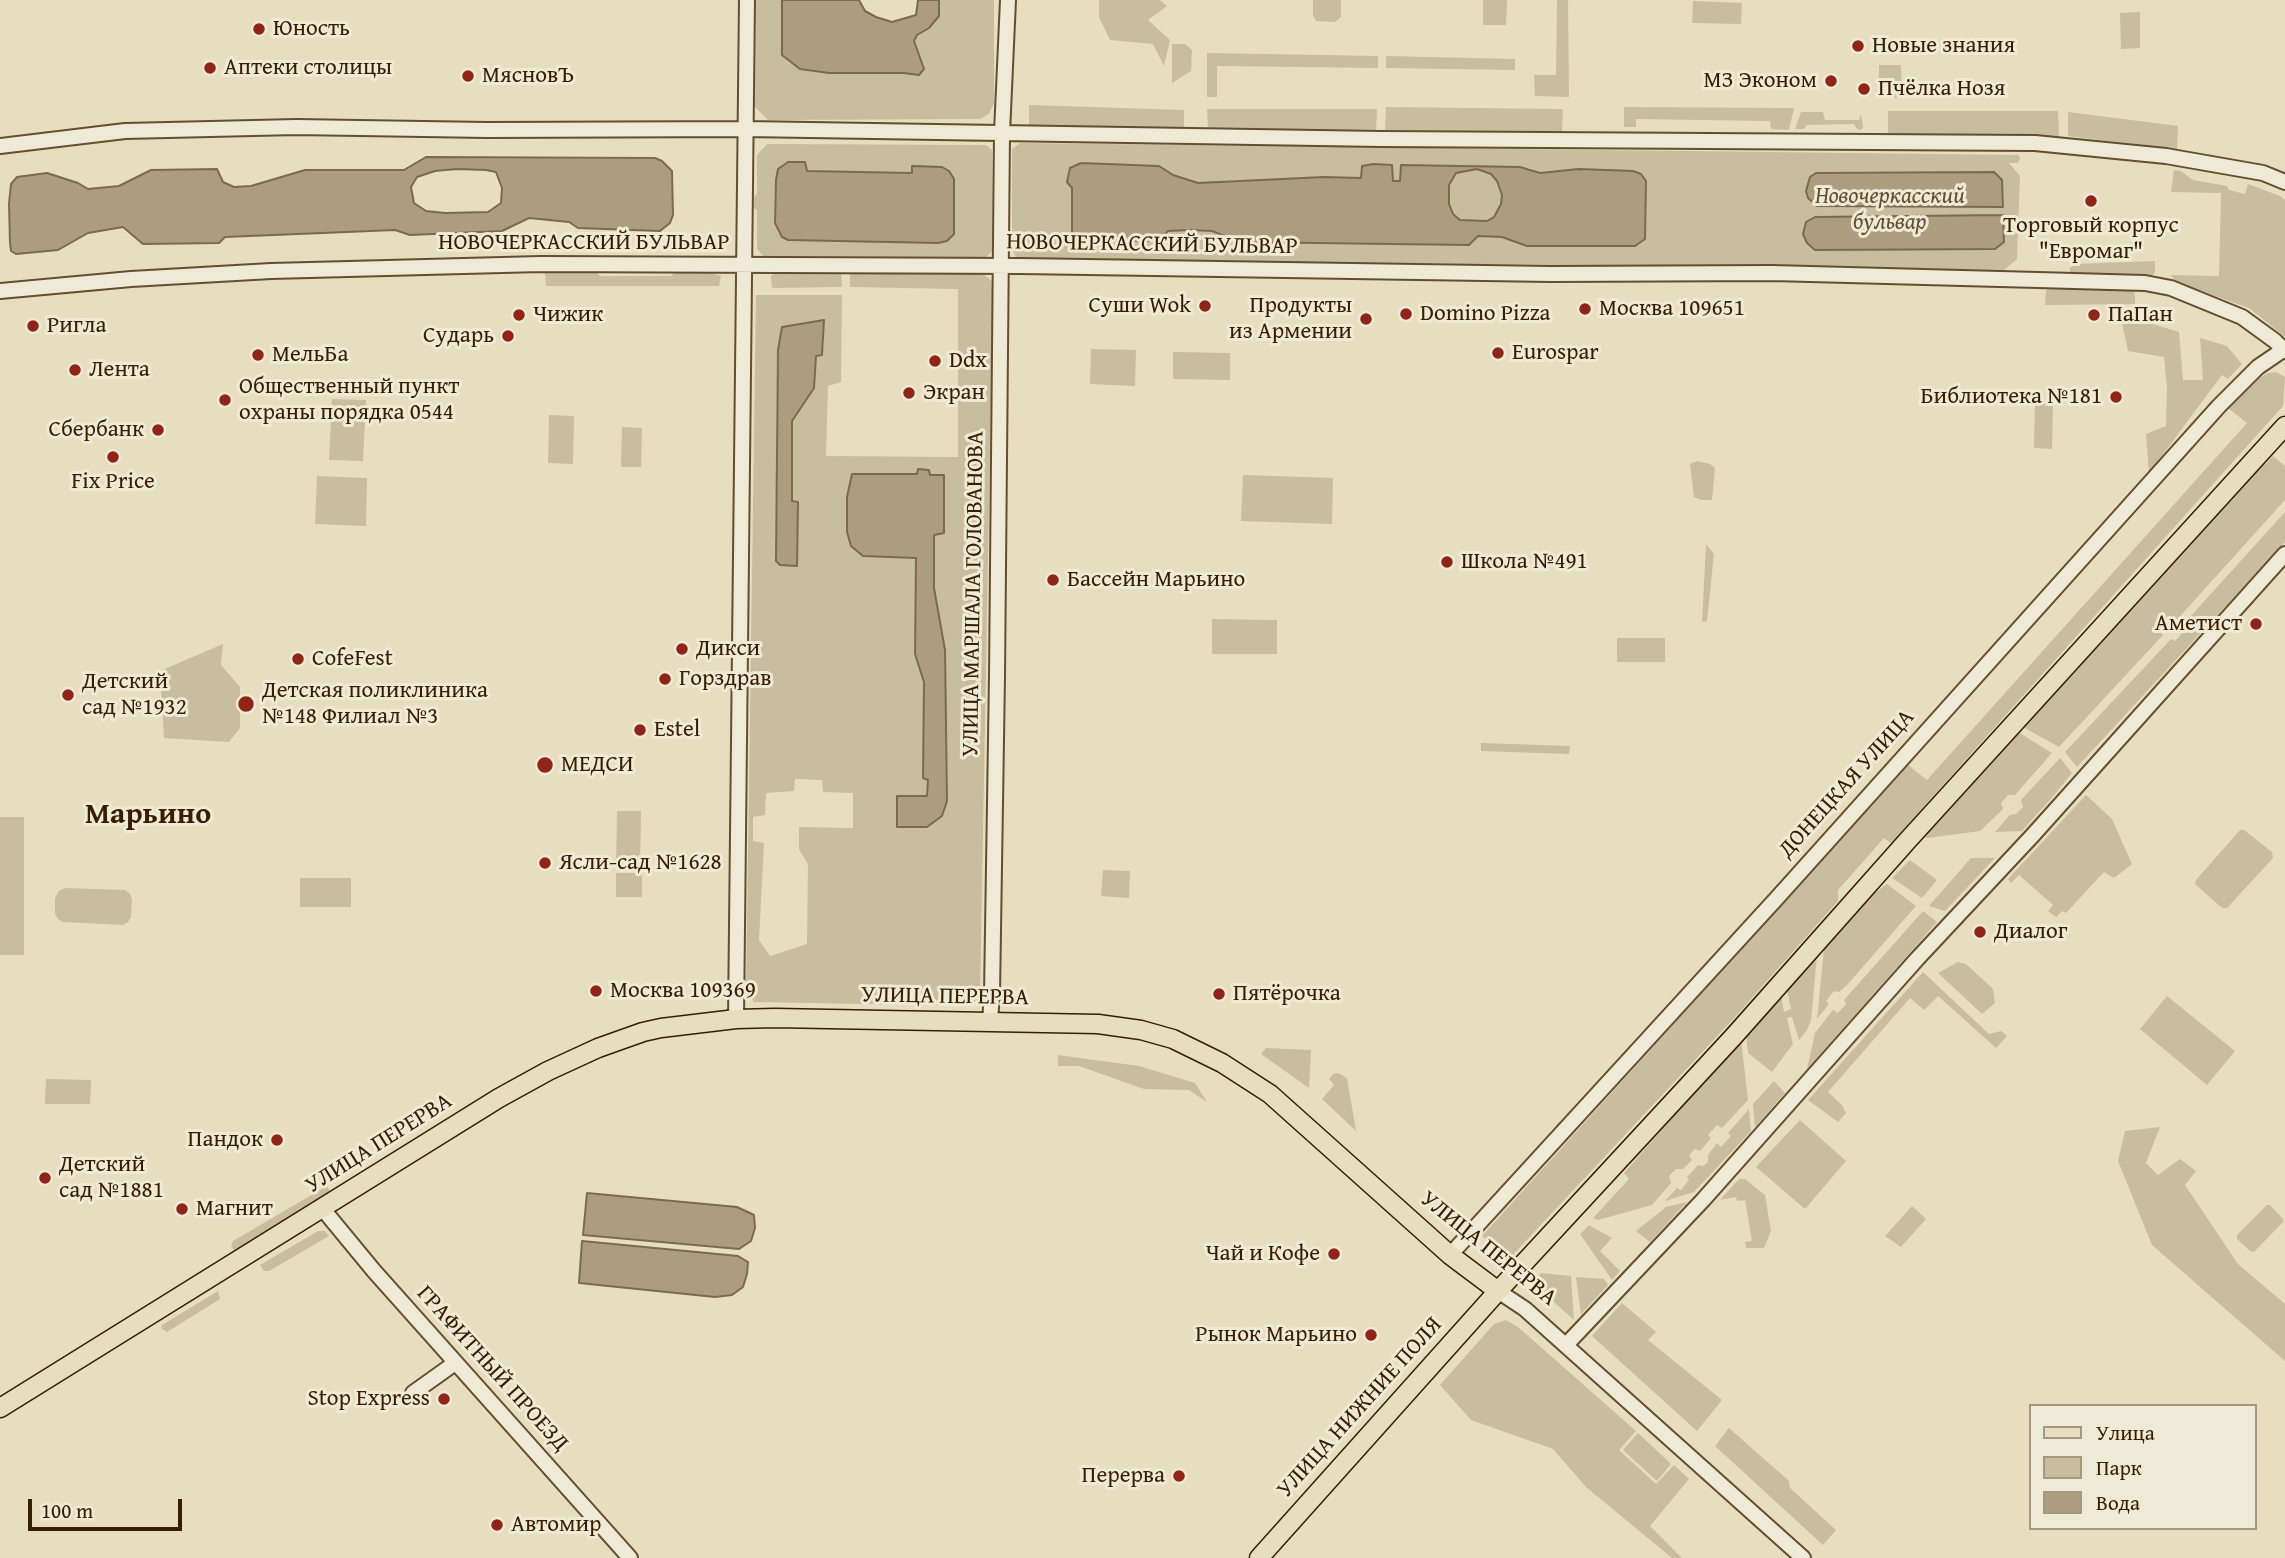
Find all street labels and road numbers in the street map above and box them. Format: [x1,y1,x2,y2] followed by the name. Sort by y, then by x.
[438,229,730,257] street label: НОВОЧЕРКАССКИЙ БУЛЬВАР
[1006,229,1298,261] street label: НОВОЧЕРКАССКИЙ БУЛЬВАР
[957,431,991,757] street label: УЛИЦА МАРШАЛА ГОЛОВАНОВА
[1773,704,1921,864] street label: ДОНЕЦКАЯ УЛИЦА
[861,982,1029,1012] street label: УЛИЦА ПЕРЕРВА
[301,1088,457,1200] street label: УЛИЦА ПЕРЕРВА
[1414,1185,1562,1313] street label: УЛИЦА ПЕРЕРВА
[410,1280,574,1458] street label: ГРАФИТНЫЙ ПРОЕЗД
[1272,1312,1448,1504] street label: УЛИЦА НИЖНИЕ ПОЛЯ

